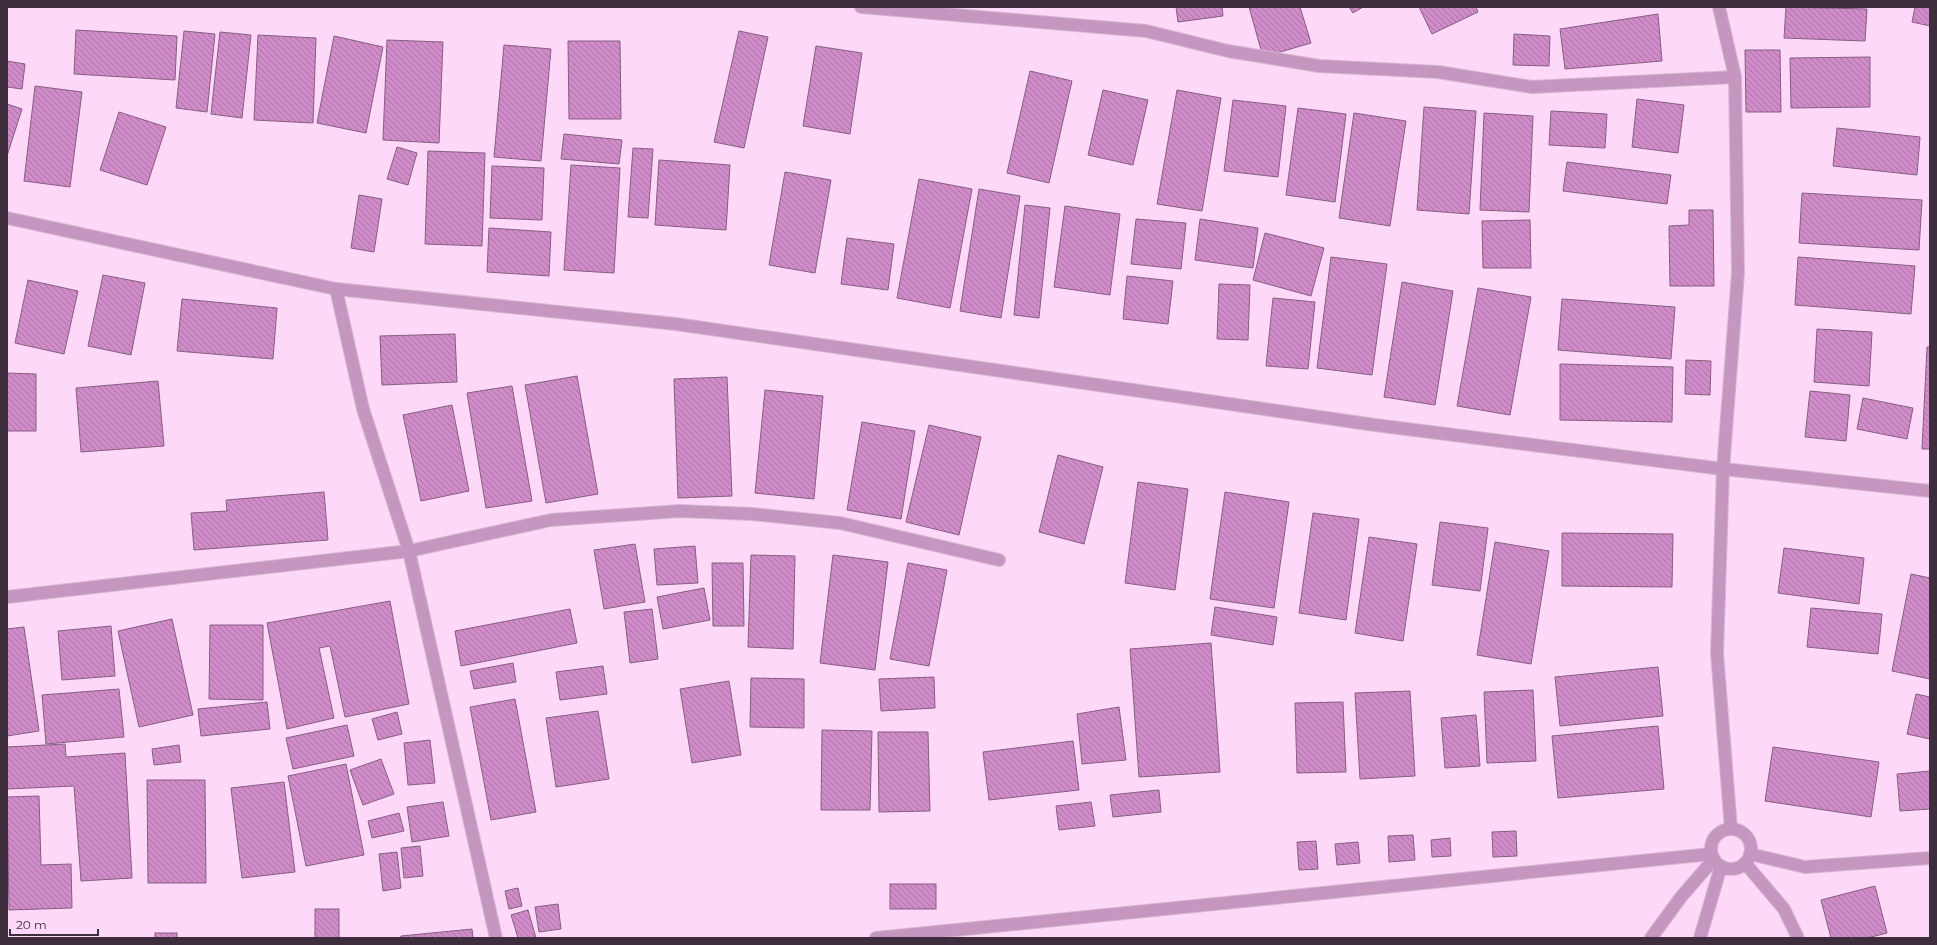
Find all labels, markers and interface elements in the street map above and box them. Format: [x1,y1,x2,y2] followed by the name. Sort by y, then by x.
[10,911,98,937] scale bar
[16,917,47,932] text: 20 m

